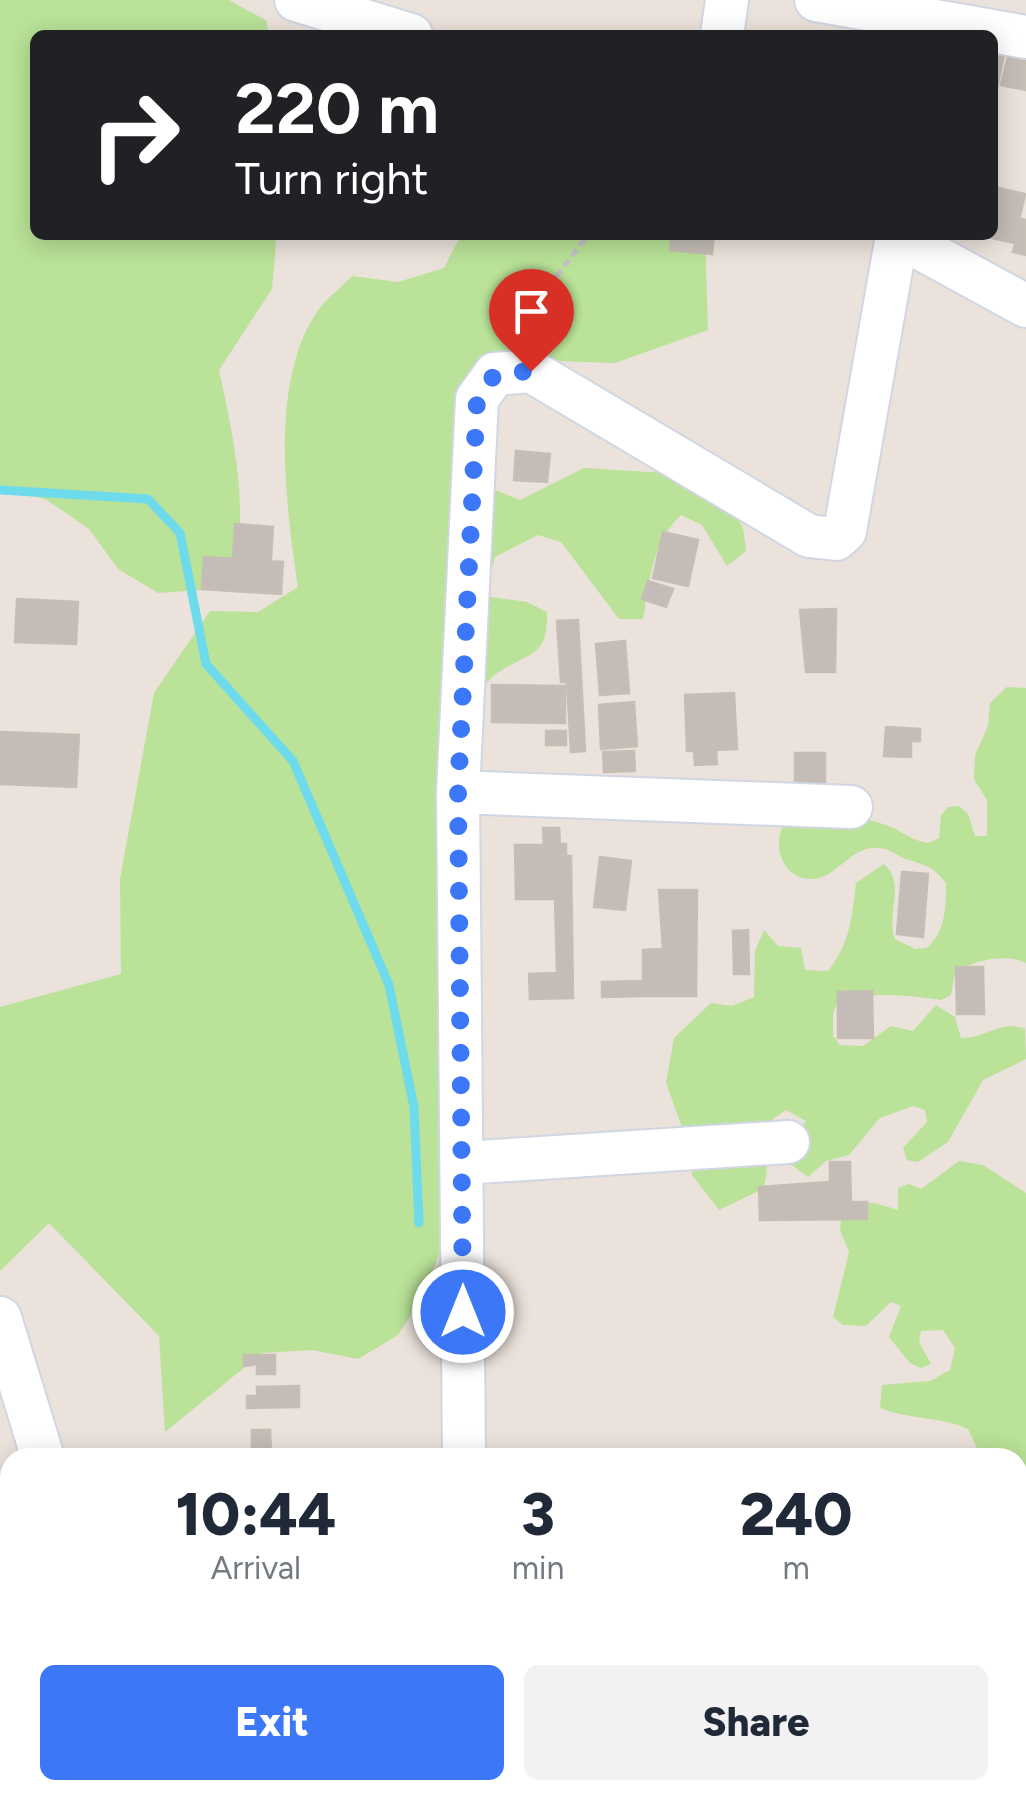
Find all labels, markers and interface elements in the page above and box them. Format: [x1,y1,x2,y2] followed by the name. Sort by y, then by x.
[235,66,439,151] text: 220 m
[70,70,200,200] icon: right
[235,151,428,205] text: Turn right
[489,269,574,372] pin
[504,284,559,339] icon: arrive
[411,1260,515,1364] position arrow
[175,1478,336,1550] text: 10:44
[521,1478,555,1550] text: 3
[740,1478,852,1550] text: 240
[211,1549,301,1587] text: Arrival
[512,1549,564,1587] text: min
[782,1549,810,1587] text: m
[40,1665,504,1780] button: Exit
[524,1665,988,1780] button: Share

